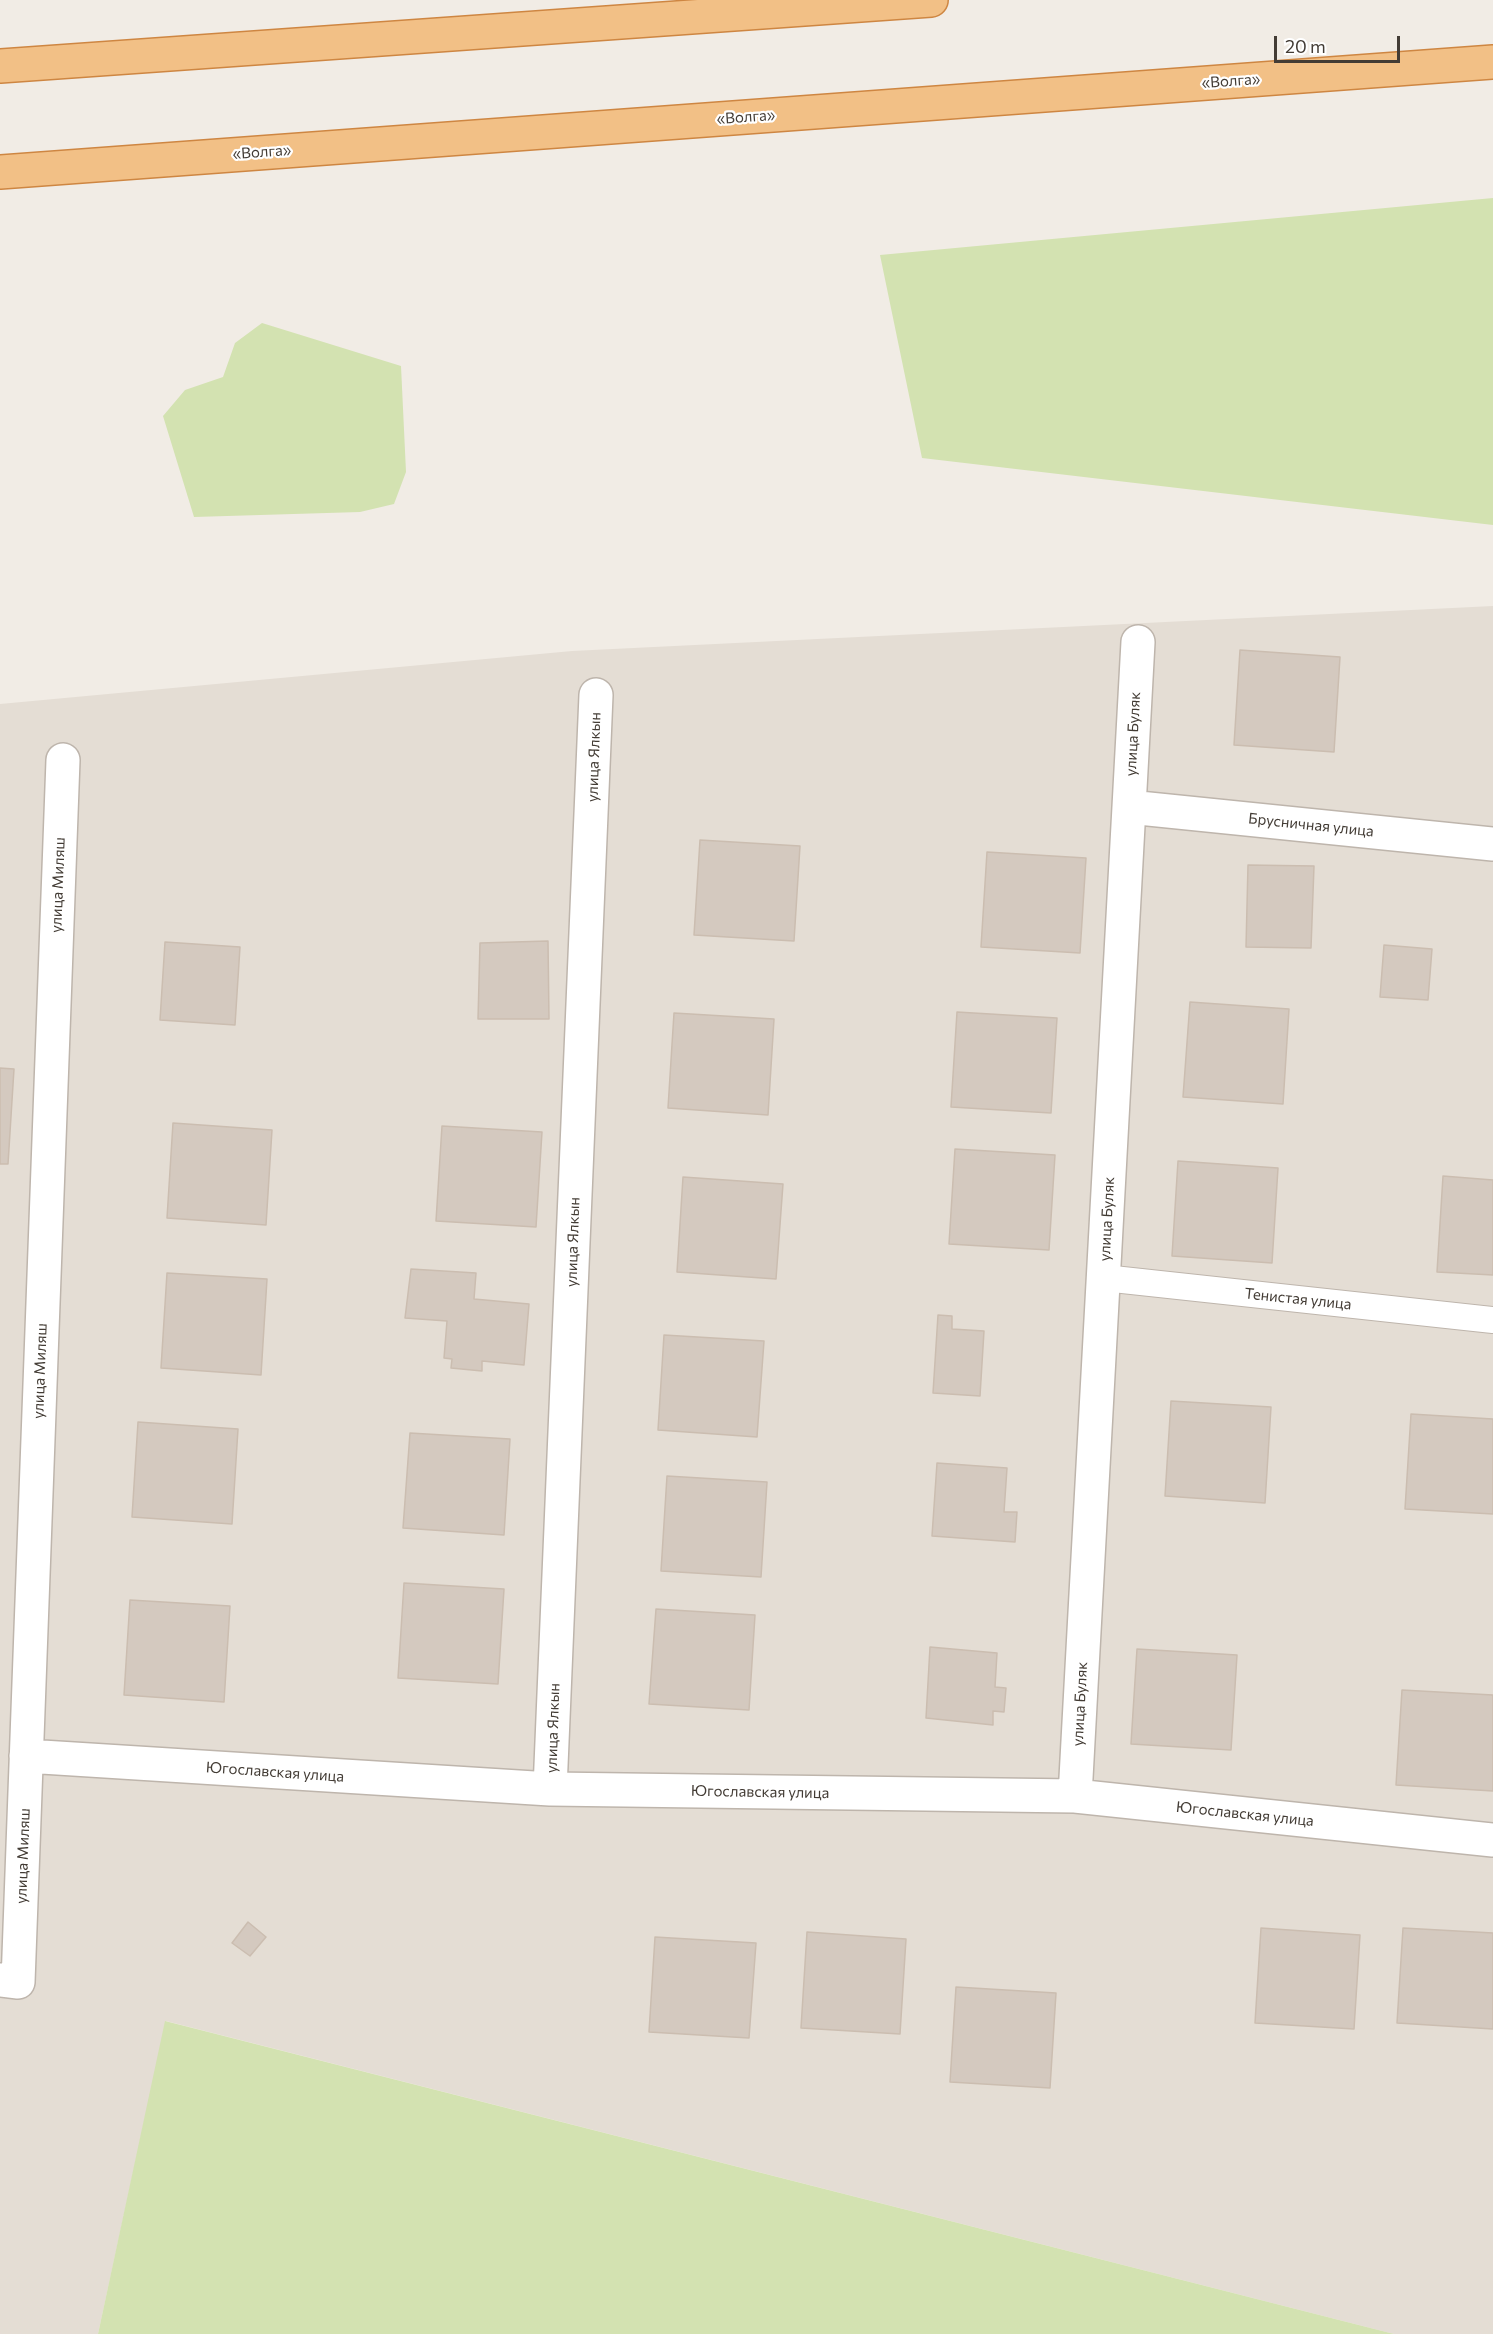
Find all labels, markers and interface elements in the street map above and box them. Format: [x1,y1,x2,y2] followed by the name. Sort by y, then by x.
[1277,24,1403,62] scale bar
[1285,35,1326,57] text: 20 m
[1201,70,1261,92] street label: «Волга»
[716,106,776,128] street label: «Волга»
[232,141,292,163] street label: «Волга»
[1122,691,1144,777] street label: улица Буляк
[583,712,605,802] street label: улица Ялкын
[1247,809,1375,841] street label: Брусничная улица
[47,837,69,933] street label: улица Миляш
[1096,1176,1118,1262] street label: улица Буляк
[562,1197,584,1287] street label: улица Ялкын
[1244,1284,1352,1314] street label: Тенистая улица
[29,1323,51,1419] street label: улица Миляш
[1069,1661,1091,1747] street label: улица Буляк
[542,1683,564,1773] street label: улица Ялкын
[205,1758,345,1786] street label: Югославская улица
[691,1782,829,1802] street label: Югославская улица
[1175,1798,1315,1830] street label: Югославская улица
[12,1808,34,1904] street label: улица Миляш

